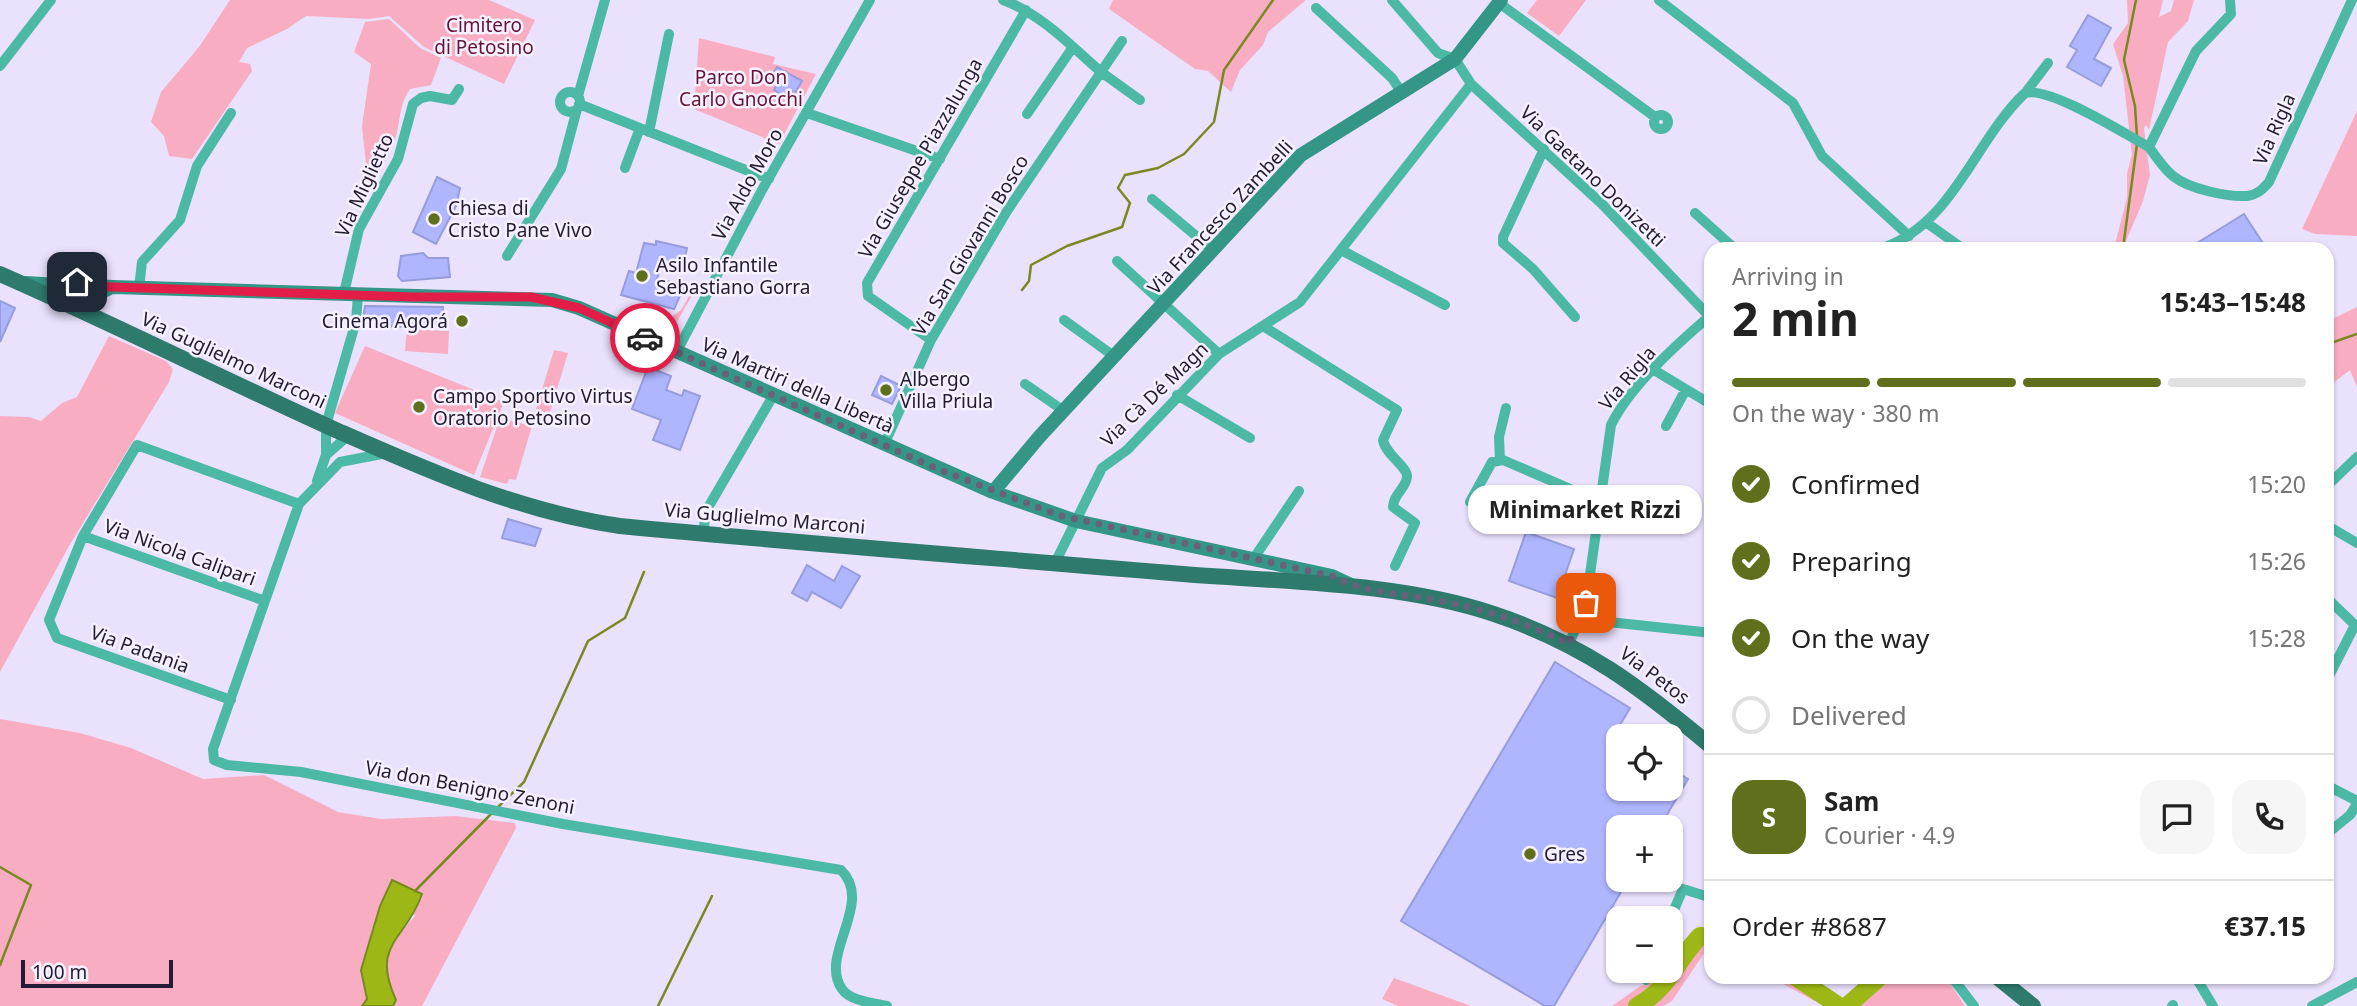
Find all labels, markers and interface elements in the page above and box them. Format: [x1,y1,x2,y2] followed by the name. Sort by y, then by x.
[434,12,534,60] park label: Cimitero di Petosino
[852,53,988,263] street label: Via Giuseppe Piazzalunga
[679,64,803,112] park label: Parco Don Carlo Gnocchi
[2247,89,2301,169] street label: Via Rigla
[1515,100,1671,252] street label: Via Gaetano Donizetti
[705,123,789,245] street label: Via Aldo Moro
[329,129,399,241] street label: Via Miglietto
[1141,134,1299,300] street label: Via Francesco Zambelli
[906,150,1034,340] street label: Via San Giovanni Bosco
[448,195,592,243] place label: Chiesa di Cristo Pane Vivo
[426,211,442,227] marker: Chiesa di Cristo Pane Vivo
[47,252,107,312] pin
[656,252,811,300] place label: Asilo Infantile Sebastiano Gorra
[1732,260,1844,292] text: Arriving in
[58,263,96,301] icon: home
[634,268,650,284] marker: Asilo Infantile Sebastiano Gorra
[2159,284,2306,320] text: 15:43–15:48
[1732,287,1859,349] text: 2 min
[610,303,680,373] courier
[137,306,331,414] street label: Via Guglielmo Marconi
[322,308,448,334] place label: Cinema Agorá
[454,313,470,329] marker: Cinema Agorá
[626,319,664,357] icon: car
[698,331,898,439] street label: Via Martiri della Libertà
[1094,336,1214,452] street label: Via Cà Dé Magn
[1593,341,1661,415] street label: Via Rigla
[900,366,993,414] place label: Albergo Villa Priula
[878,382,894,398] marker: Albergo Villa Priula
[433,383,633,431] place label: Campo Sportivo Virtus Oratorio Petosino
[1732,397,1939,429] text: On the way · 380 m
[411,399,427,415] marker: Campo Sportivo Virtus Oratorio Petosino
[1732,465,1770,503] icon: check
[1791,466,1921,502] text: Confirmed
[2247,468,2306,500] text: 15:20
[1469,484,1703,533] callout: Minimarket Rizzi
[1489,493,1681,525] text: Minimarket Rizzi
[664,496,866,540] street label: Via Guglielmo Marconi
[100,512,260,592] street label: Via Nicola Calipari
[1732,542,1770,580] icon: check
[1791,543,1912,579] text: Preparing
[2247,545,2306,577] text: 15:26
[1556,573,1616,633] pin
[1567,584,1605,622] icon: bag
[87,619,193,679] street label: Via Padania
[1732,619,1770,657] icon: check
[1791,620,1929,656] text: On the way
[2247,622,2306,654] text: 15:28
[1615,640,1695,710] street label: Via Petos
[1791,697,1907,733] text: Delivered
[1606,724,1683,983] map controls
[1606,724,1683,801] button: locate
[363,754,577,820] street label: Via don Benigno Zenoni
[2140,780,2214,854] button: chat
[2232,780,2306,854] button: phone
[1824,783,1879,819] text: Sam
[1762,799,1776,835] text: S
[1606,815,1683,892] button: +
[1824,819,1955,851] text: Courier · 4.9
[1544,841,1585,867] place label: Gres
[1522,846,1538,862] marker: Gres
[1606,906,1683,983] button: −
[1732,908,1887,944] text: Order #8687
[2224,908,2306,944] text: €37.15
[21,957,173,989] scale bar
[32,959,87,985] text: 100 m

